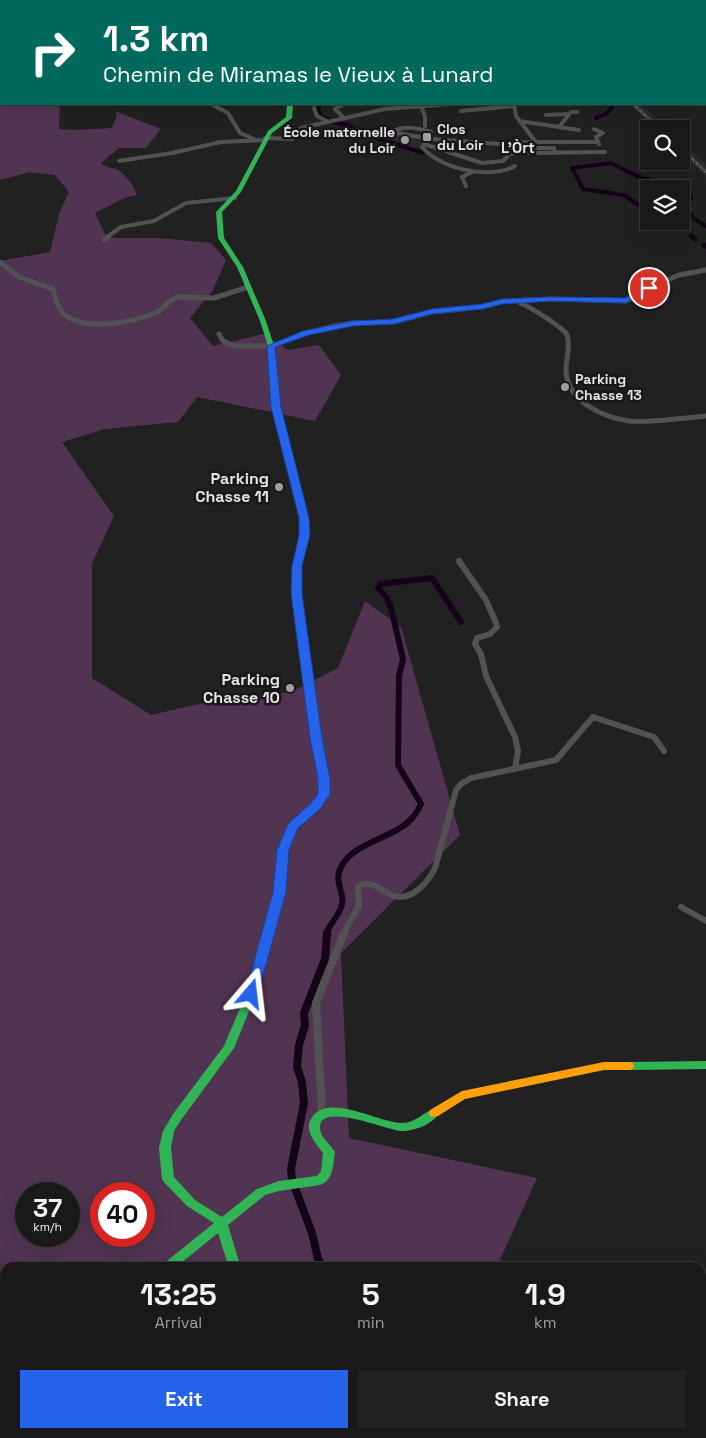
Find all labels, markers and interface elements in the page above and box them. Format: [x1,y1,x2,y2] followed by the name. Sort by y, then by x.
[103,17,209,61] text: 1.3 km
[20,20,85,85] icon: right
[103,60,494,88] text: Chemin de Miramas le Vieux à Lunard
[437,120,484,154] place label: Clos du Loir
[640,120,690,230] map controls
[640,120,690,170] button: search
[284,123,395,157] place label: École maternelle du Loir
[421,131,433,143] marker: Clos du Loir
[399,134,411,146] marker: École maternelle du Loir
[501,138,535,157] district label: L'Òrt
[640,180,690,230] button: layers
[628,267,670,309] pin
[635,274,663,302] icon: arrive
[575,370,642,404] place label: Parking Chasse 13
[559,381,571,393] marker: Parking Chasse 13
[195,468,269,507] place label: Parking Chasse 11
[273,481,285,493] marker: Parking Chasse 11
[203,669,280,708] place label: Parking Chasse 10
[284,682,296,694] marker: Parking Chasse 10
[224,967,276,1019] position arrow
[90,1182,155,1247] speed limit sign: 40
[33,1192,62,1224] text: 37
[33,1219,62,1235] text: km/h
[140,1275,217,1314] text: 13:25
[362,1275,380,1314] text: 5
[525,1275,566,1314] text: 1.9
[155,1312,202,1333] text: Arrival
[357,1312,385,1333] text: min
[534,1312,556,1333] text: km
[20,1370,348,1428] button: Exit
[358,1370,686,1428] button: Share

